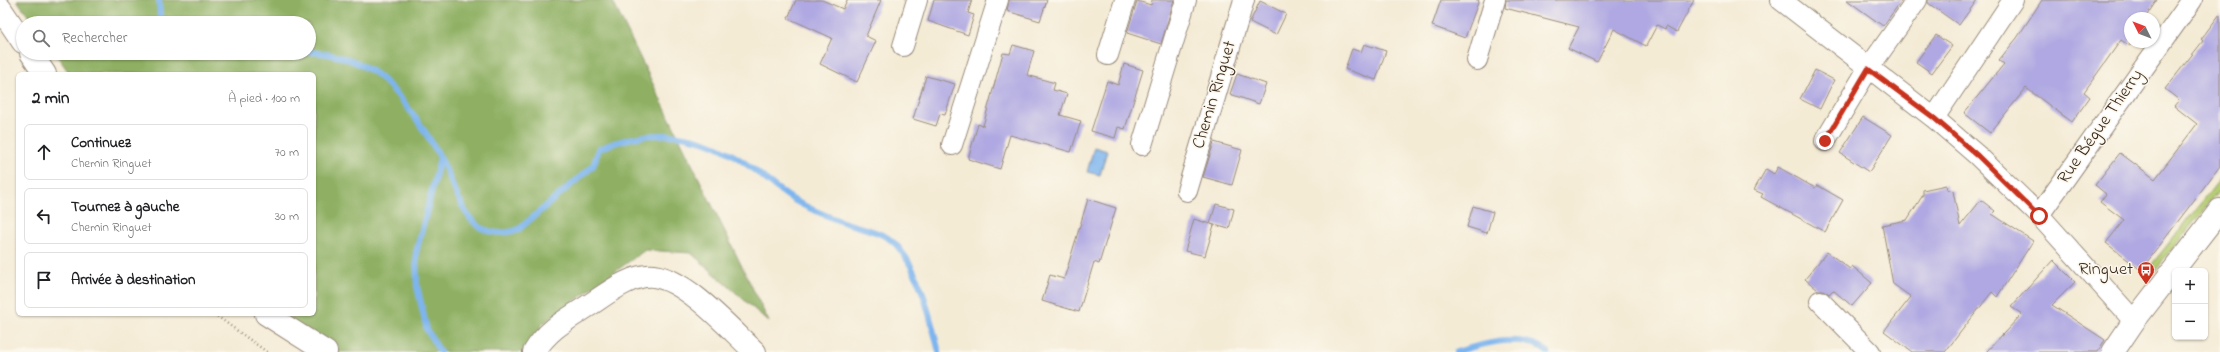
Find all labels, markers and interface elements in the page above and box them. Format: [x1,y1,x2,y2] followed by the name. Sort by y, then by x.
[2124,12,2160,48] north arrow
[16,16,316,60] search box
[30,27,52,49] icon: search
[62,27,127,49] text: Rechercher
[1186,38,1245,152] street label: Chemin Ringuet
[2052,64,2151,190] street label: Rue Bégue Thierry
[32,86,69,111] text: 2 min
[228,89,300,108] text: À pied · 100 m
[71,132,131,154] text: Continuez
[1816,132,1834,150] route end
[33,141,55,163] icon: ahead
[275,143,299,162] text: 70 m
[71,154,152,173] text: Chemin Ringuet
[71,196,179,218] text: Tournez à gauche
[33,205,55,227] icon: left
[275,207,299,226] text: 30 m
[2030,207,2048,225] route start
[71,218,152,237] text: Chemin Ringuet
[2078,257,2133,284] place label: Ringuet
[2136,260,2156,285] bus stop icon: Ringuet
[2172,268,2208,340] map controls
[2172,268,2208,304] button: +
[33,269,55,291] icon: arrive
[71,269,196,291] text: Arrivée à destination
[2172,304,2208,340] button: −

